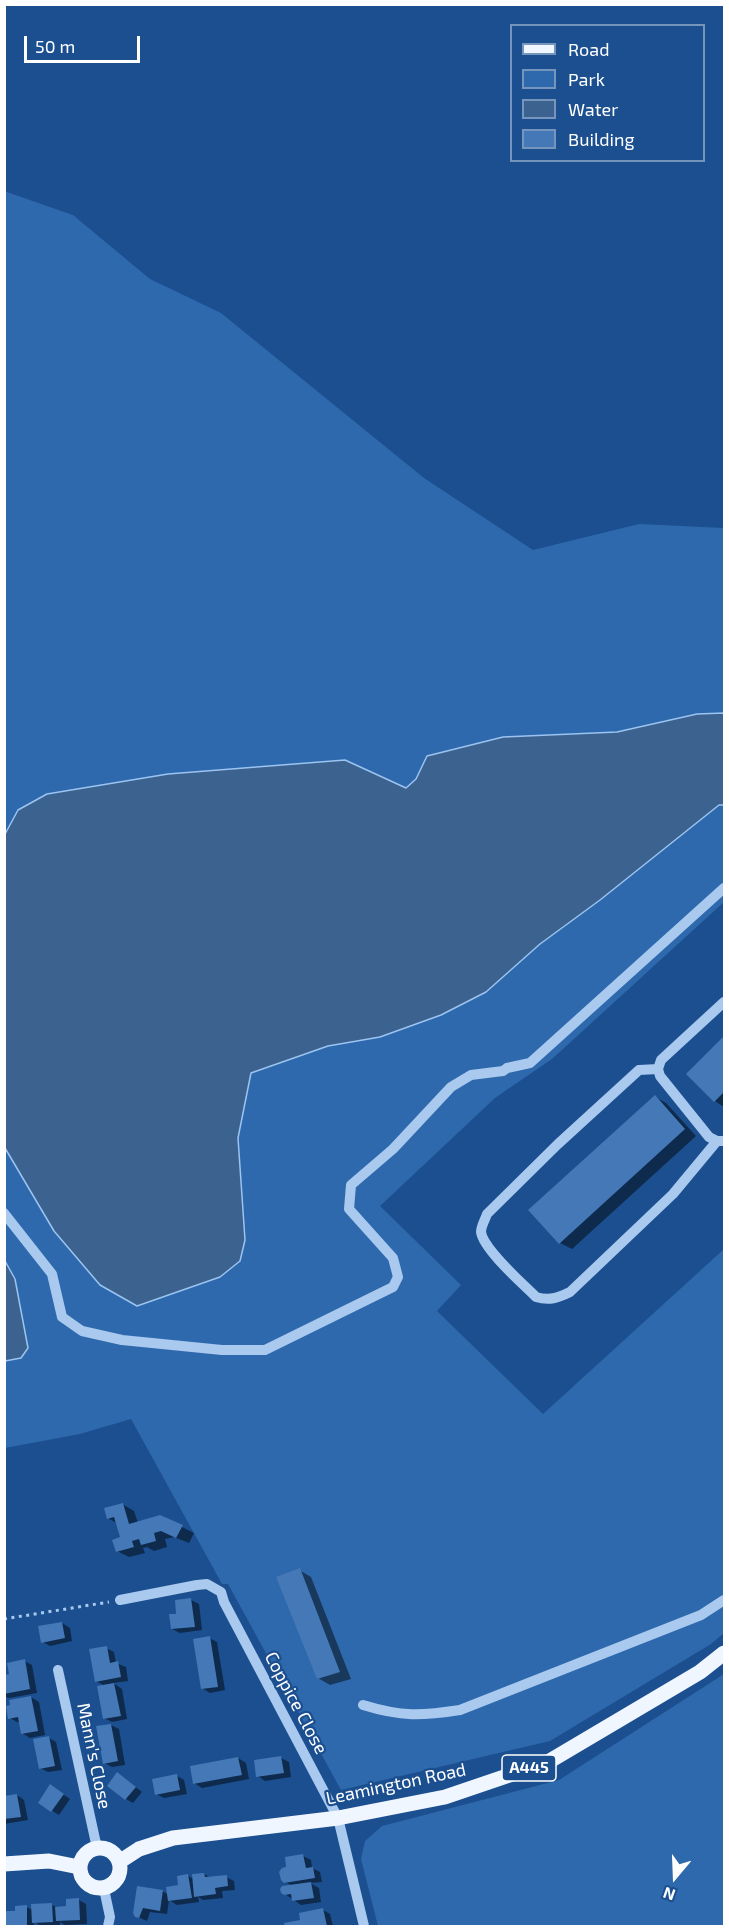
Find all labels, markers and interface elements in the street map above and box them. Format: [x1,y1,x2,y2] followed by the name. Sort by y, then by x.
[27,24,142,62] scale bar
[510,24,705,162] legend
[35,35,75,57] text: 50 m
[568,38,609,60] text: Road
[568,68,605,90] text: Park
[568,98,618,120] text: Water
[568,128,635,150] text: Building
[260,1648,332,1758] street label: Coppice Close
[72,1701,116,1811] street label: Mann's Close
[502,1755,556,1781] road number: A445
[324,1759,468,1809] street label: Leamington Road
[645,1847,705,1907] north arrow
[660,1884,678,1905] text: N

